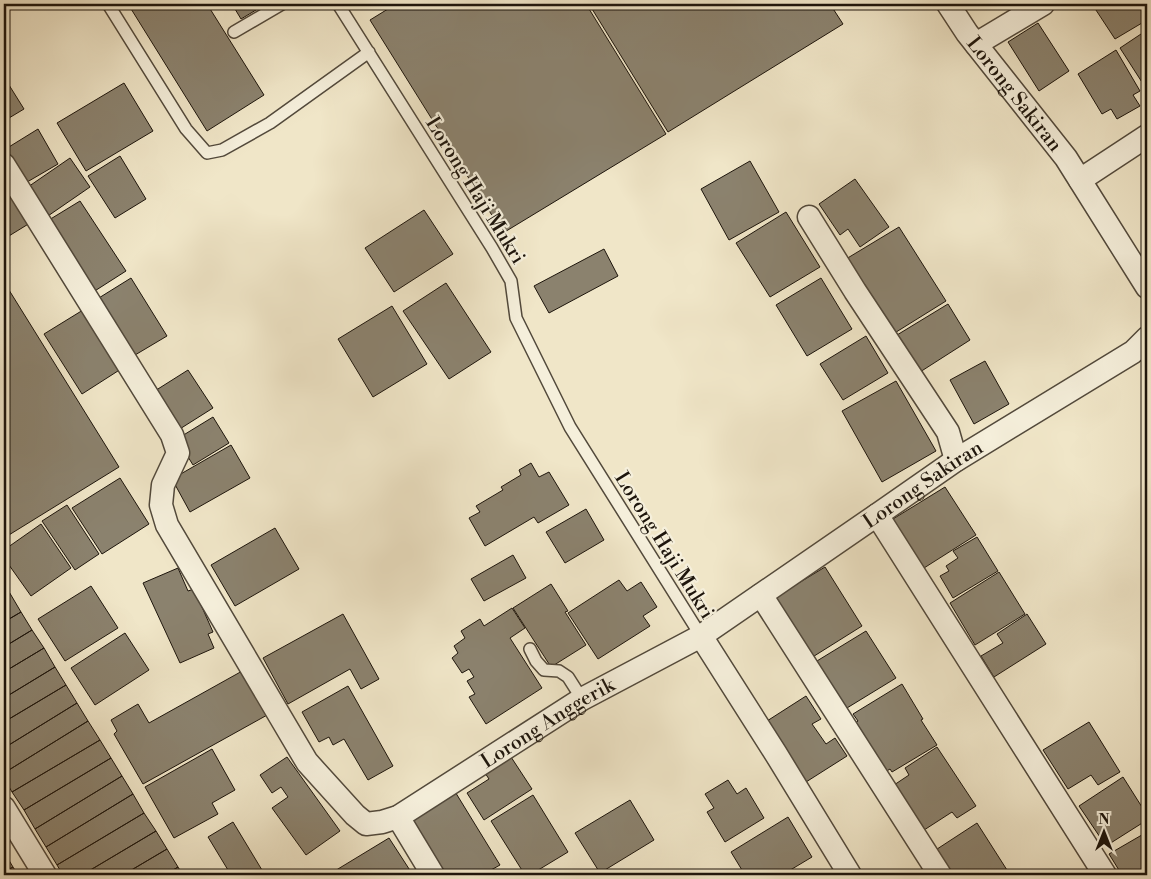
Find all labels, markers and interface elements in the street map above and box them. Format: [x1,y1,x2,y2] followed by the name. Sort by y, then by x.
[961,32,1067,157] street label: Lorong Sakiran
[419,113,530,269] street label: Lorong Haji Mukri
[858,436,988,535] street label: Lorong Sakiran
[608,468,719,624] street label: Lorong Haji Mukri
[477,672,621,775] street label: Lorong Anggerik
[1078,806,1128,856] north arrow
[1098,811,1110,829] text: N

